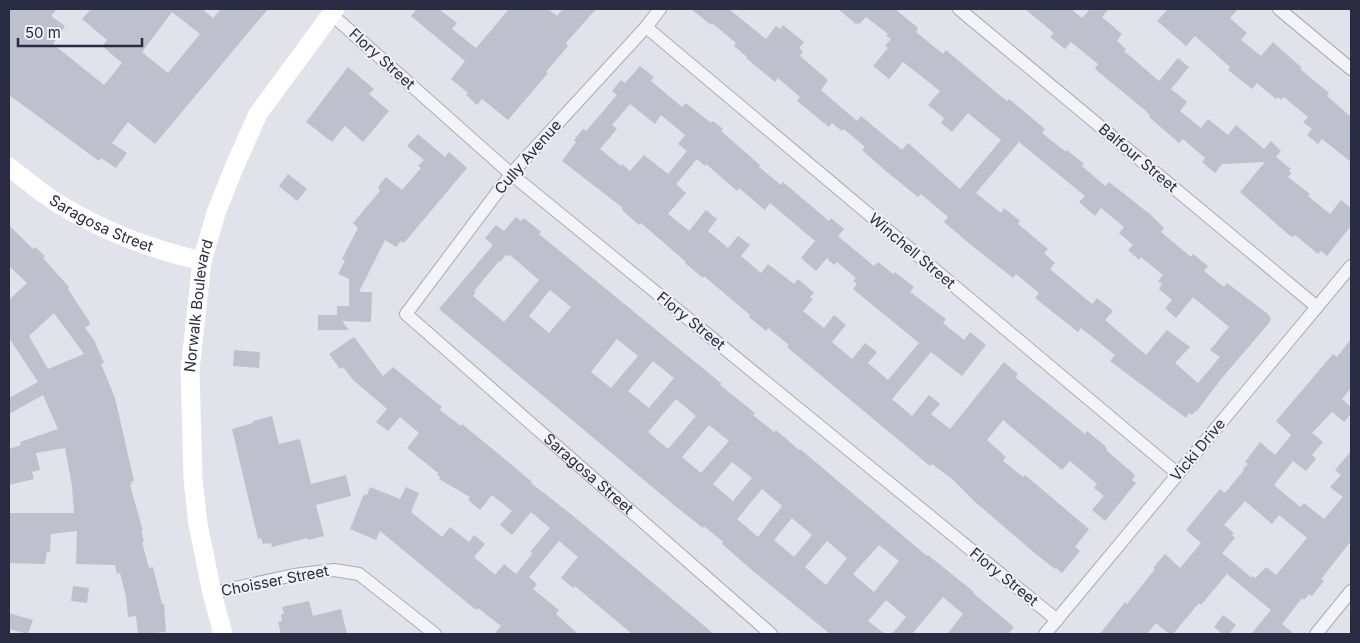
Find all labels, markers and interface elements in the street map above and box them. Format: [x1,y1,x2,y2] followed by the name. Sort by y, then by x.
[18,15,141,47] scale bar
[25,23,61,42] text: 50 m
[345,24,419,93] street label: Flory Street
[490,116,565,198] street label: Cully Avenue
[1095,119,1182,196] street label: Balfour Street
[46,190,156,256] street label: Saragosa Street
[865,209,960,292] street label: Winchell Street
[180,237,217,373] street label: Norwalk Boulevard
[653,287,729,354] street label: Flory Street
[1166,415,1229,485] street label: Vicki Drive
[540,429,638,518] street label: Saragosa Street
[966,543,1042,610] street label: Flory Street
[219,561,330,600] street label: Choisser Street

